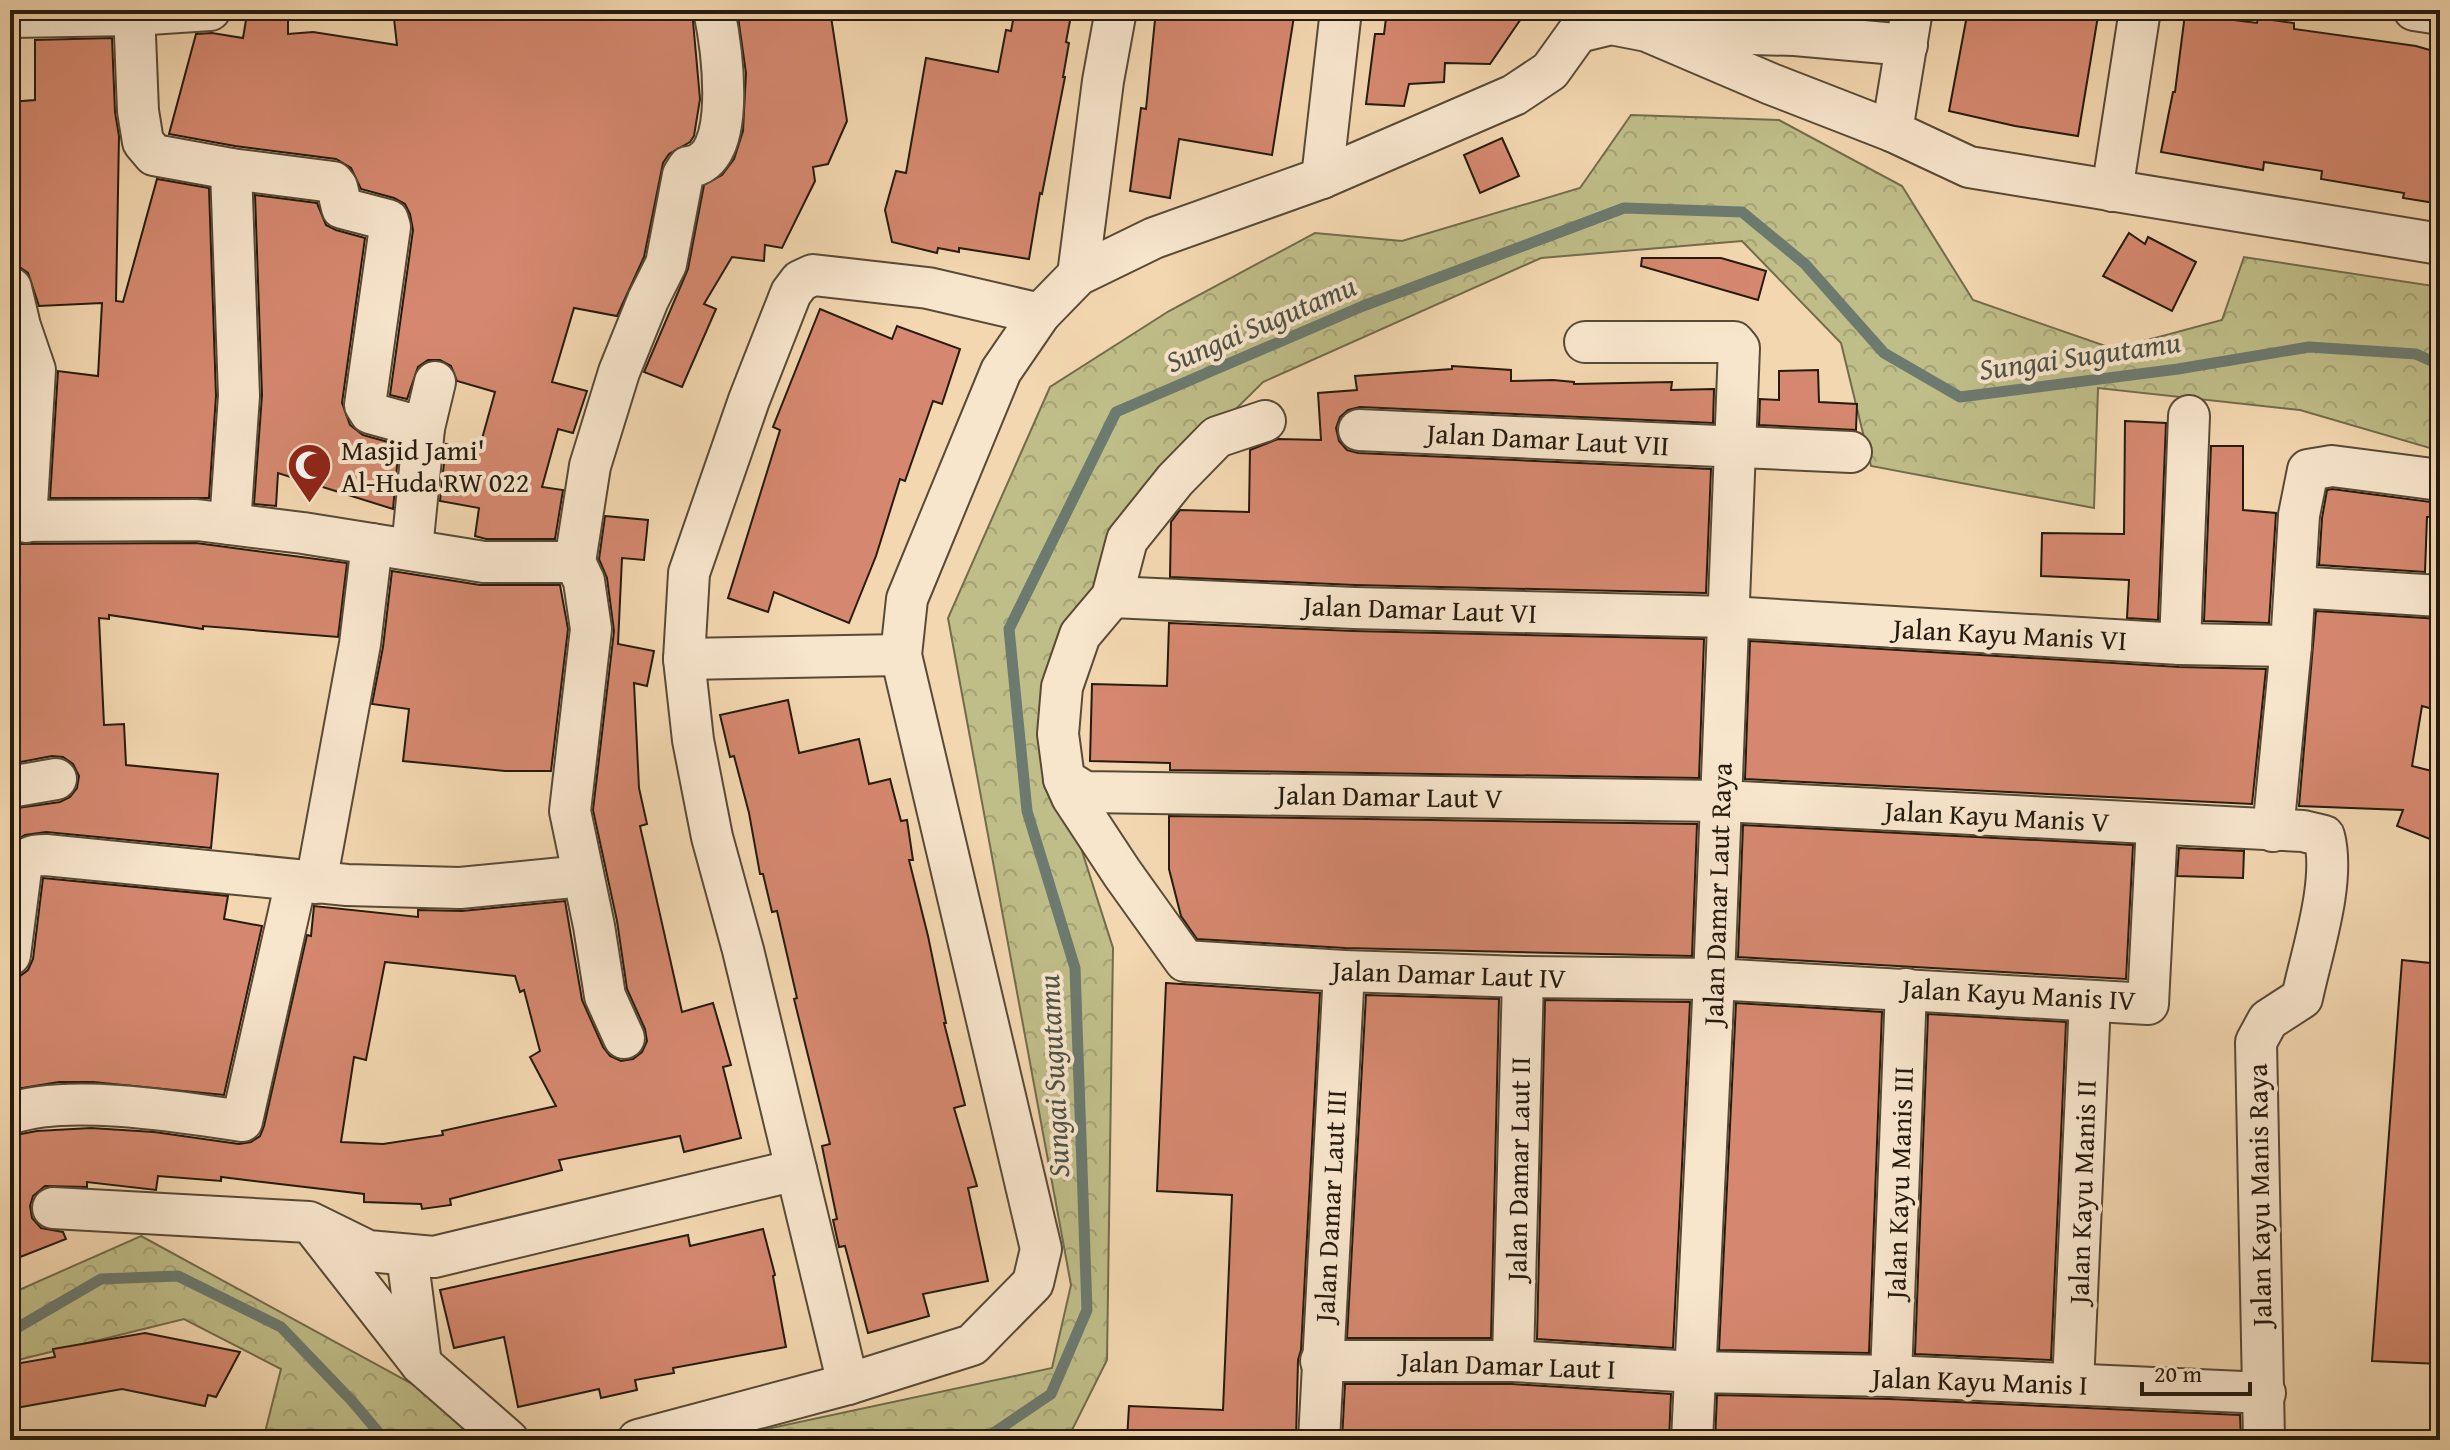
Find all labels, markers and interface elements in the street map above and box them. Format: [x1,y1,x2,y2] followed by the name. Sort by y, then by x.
[1158,263,1363,383] water label: Sungai Sugutamu
[1976,319,2184,391] water label: Sungai Sugutamu
[1423,412,1670,465] street label: Jalan Damar Laut VII
[341,429,529,502] place label: Masjid Jami' Al-Huda RW 022
[286,442,334,505] mosque icon: Masjid Jami' Al-Huda RW 022
[1299,584,1538,633] street label: Jalan Damar Laut VI
[1889,607,2128,660] street label: Jalan Kayu Manis VI
[1691,761,1742,1029] street label: Jalan Damar Laut Raya
[1274,773,1503,818] street label: Jalan Damar Laut V
[1880,789,2111,842] street label: Jalan Kayu Manis V
[1328,949,1567,998] street label: Jalan Damar Laut IV
[1898,967,2137,1020] street label: Jalan Kayu Manis IV
[1026,973,1080,1179] water label: Sungai Sugutamu
[1495,1056,1540,1285] street label: Jalan Damar Laut II
[2236,1062,2281,1330] street label: Jalan Kayu Manis Raya
[1874,1066,1923,1303] street label: Jalan Kayu Manis III
[2057,1079,2106,1308] street label: Jalan Kayu Manis II
[1303,1089,1356,1326] street label: Jalan Damar Laut III
[1396,1340,1617,1389] street label: Jalan Damar Laut I
[2142,1346,2250,1396] scale bar
[1868,1356,2089,1405] street label: Jalan Kayu Manis I
[2154,1356,2202,1391] text: 20 m

